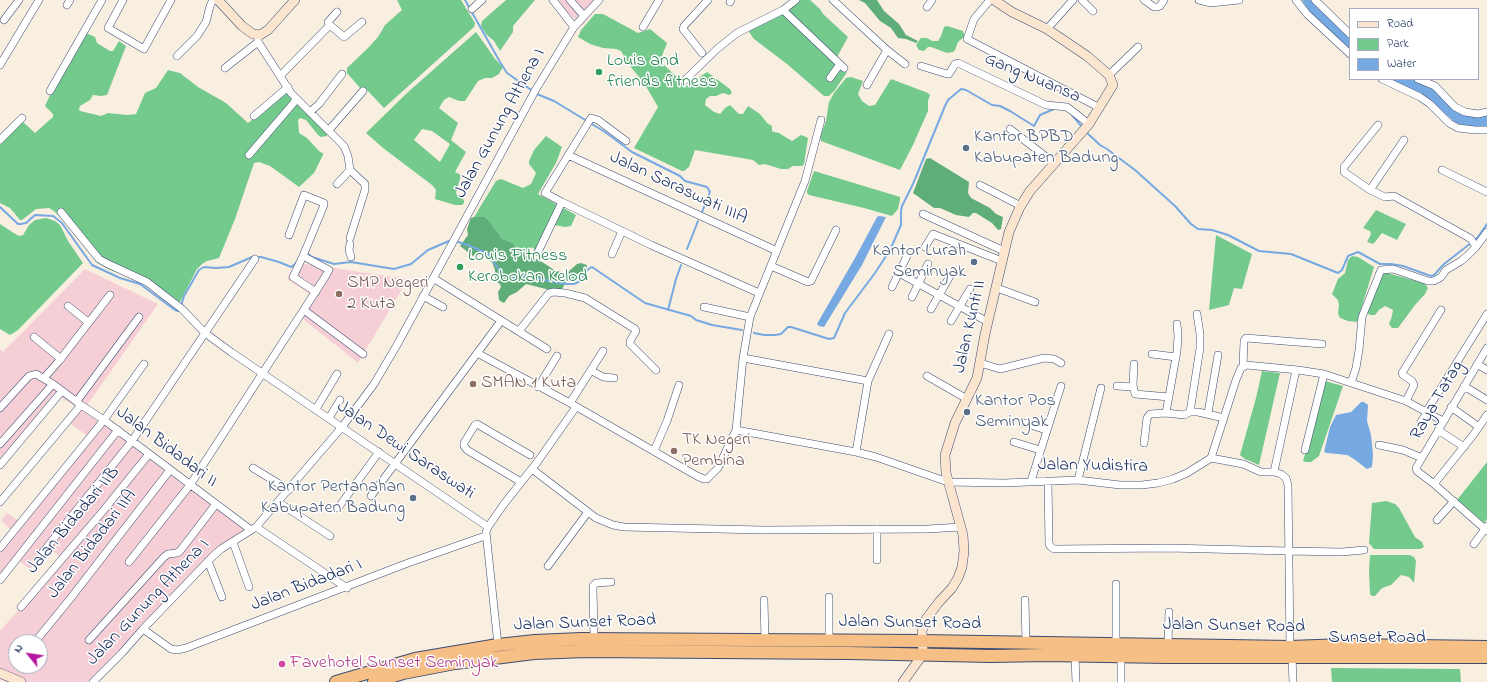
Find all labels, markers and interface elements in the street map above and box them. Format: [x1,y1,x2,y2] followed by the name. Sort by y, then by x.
[1349,8,1479,80] legend
[1387,15,1413,33] text: Road
[1387,35,1409,53] text: Park
[451,45,551,203] street label: Jalan Gunung Athena I
[981,49,1083,109] street label: Gang Nuansa
[607,51,717,94] place label: Louis and friends fitness
[1387,55,1416,73] text: Water
[594,67,604,77] marker: Louis and friends fitness
[974,127,1118,170] place label: Kantor BPBD Kabupaten Badung
[961,143,971,153] marker: Kantor BPBD Kabupaten Badung
[606,148,750,230] street label: Jalan Saraswati IIIA
[872,241,966,284] place label: Kantor Lurah Seminyak
[468,246,588,288] place label: Louis Fitness Kerobokan Kelod
[969,257,979,267] marker: Kantor Lurah Seminyak
[455,262,465,272] marker: Louis Fitness Kerobokan Kelod
[347,273,429,316] place label: SMP Negeri 2 Kuta
[950,278,992,376] street label: Jalan Kunti II
[334,289,344,299] marker: SMP Negeri 2 Kuta
[1407,358,1469,444] street label: Raya Tatag
[481,373,576,395] place label: SMAN 1 Kuta
[468,379,478,389] marker: SMAN 1 Kuta
[975,391,1056,434] place label: Kantor Pos Seminyak
[332,397,478,505] street label: Jalan Dewi Saraswati
[111,403,221,493] street label: Jalan Bidadari II
[962,407,972,417] marker: Kantor Pos Seminyak
[682,430,751,472] place label: TK Negeri Pembina
[669,446,679,456] marker: TK Negeri Pembina
[1038,455,1148,479] street label: Jalan Yudistira
[23,463,125,579] street label: Jalan Bidadari IIB
[261,477,405,520] place label: Kantor Pertanahan Kabupaten Badung
[44,486,142,604] street label: Jalan Bidadari IIA
[408,493,418,503] marker: Kantor Pertanahan Kabupaten Badung
[83,535,215,671] street label: Jalan Gunung Athena I
[248,555,366,617] street label: Jalan Bidadari I
[514,611,656,637] street label: Jalan Sunset Road
[839,612,981,636] street label: Jalan Sunset Road
[1163,615,1305,639] street label: Jalan Sunset Road
[1328,628,1426,650] street label: Sunset Road
[8,634,48,674] north arrow
[10,641,27,656] text: N
[290,653,498,675] place label: Favehotel Sunset Seminyak
[277,659,287,669] marker: Favehotel Sunset Seminyak

